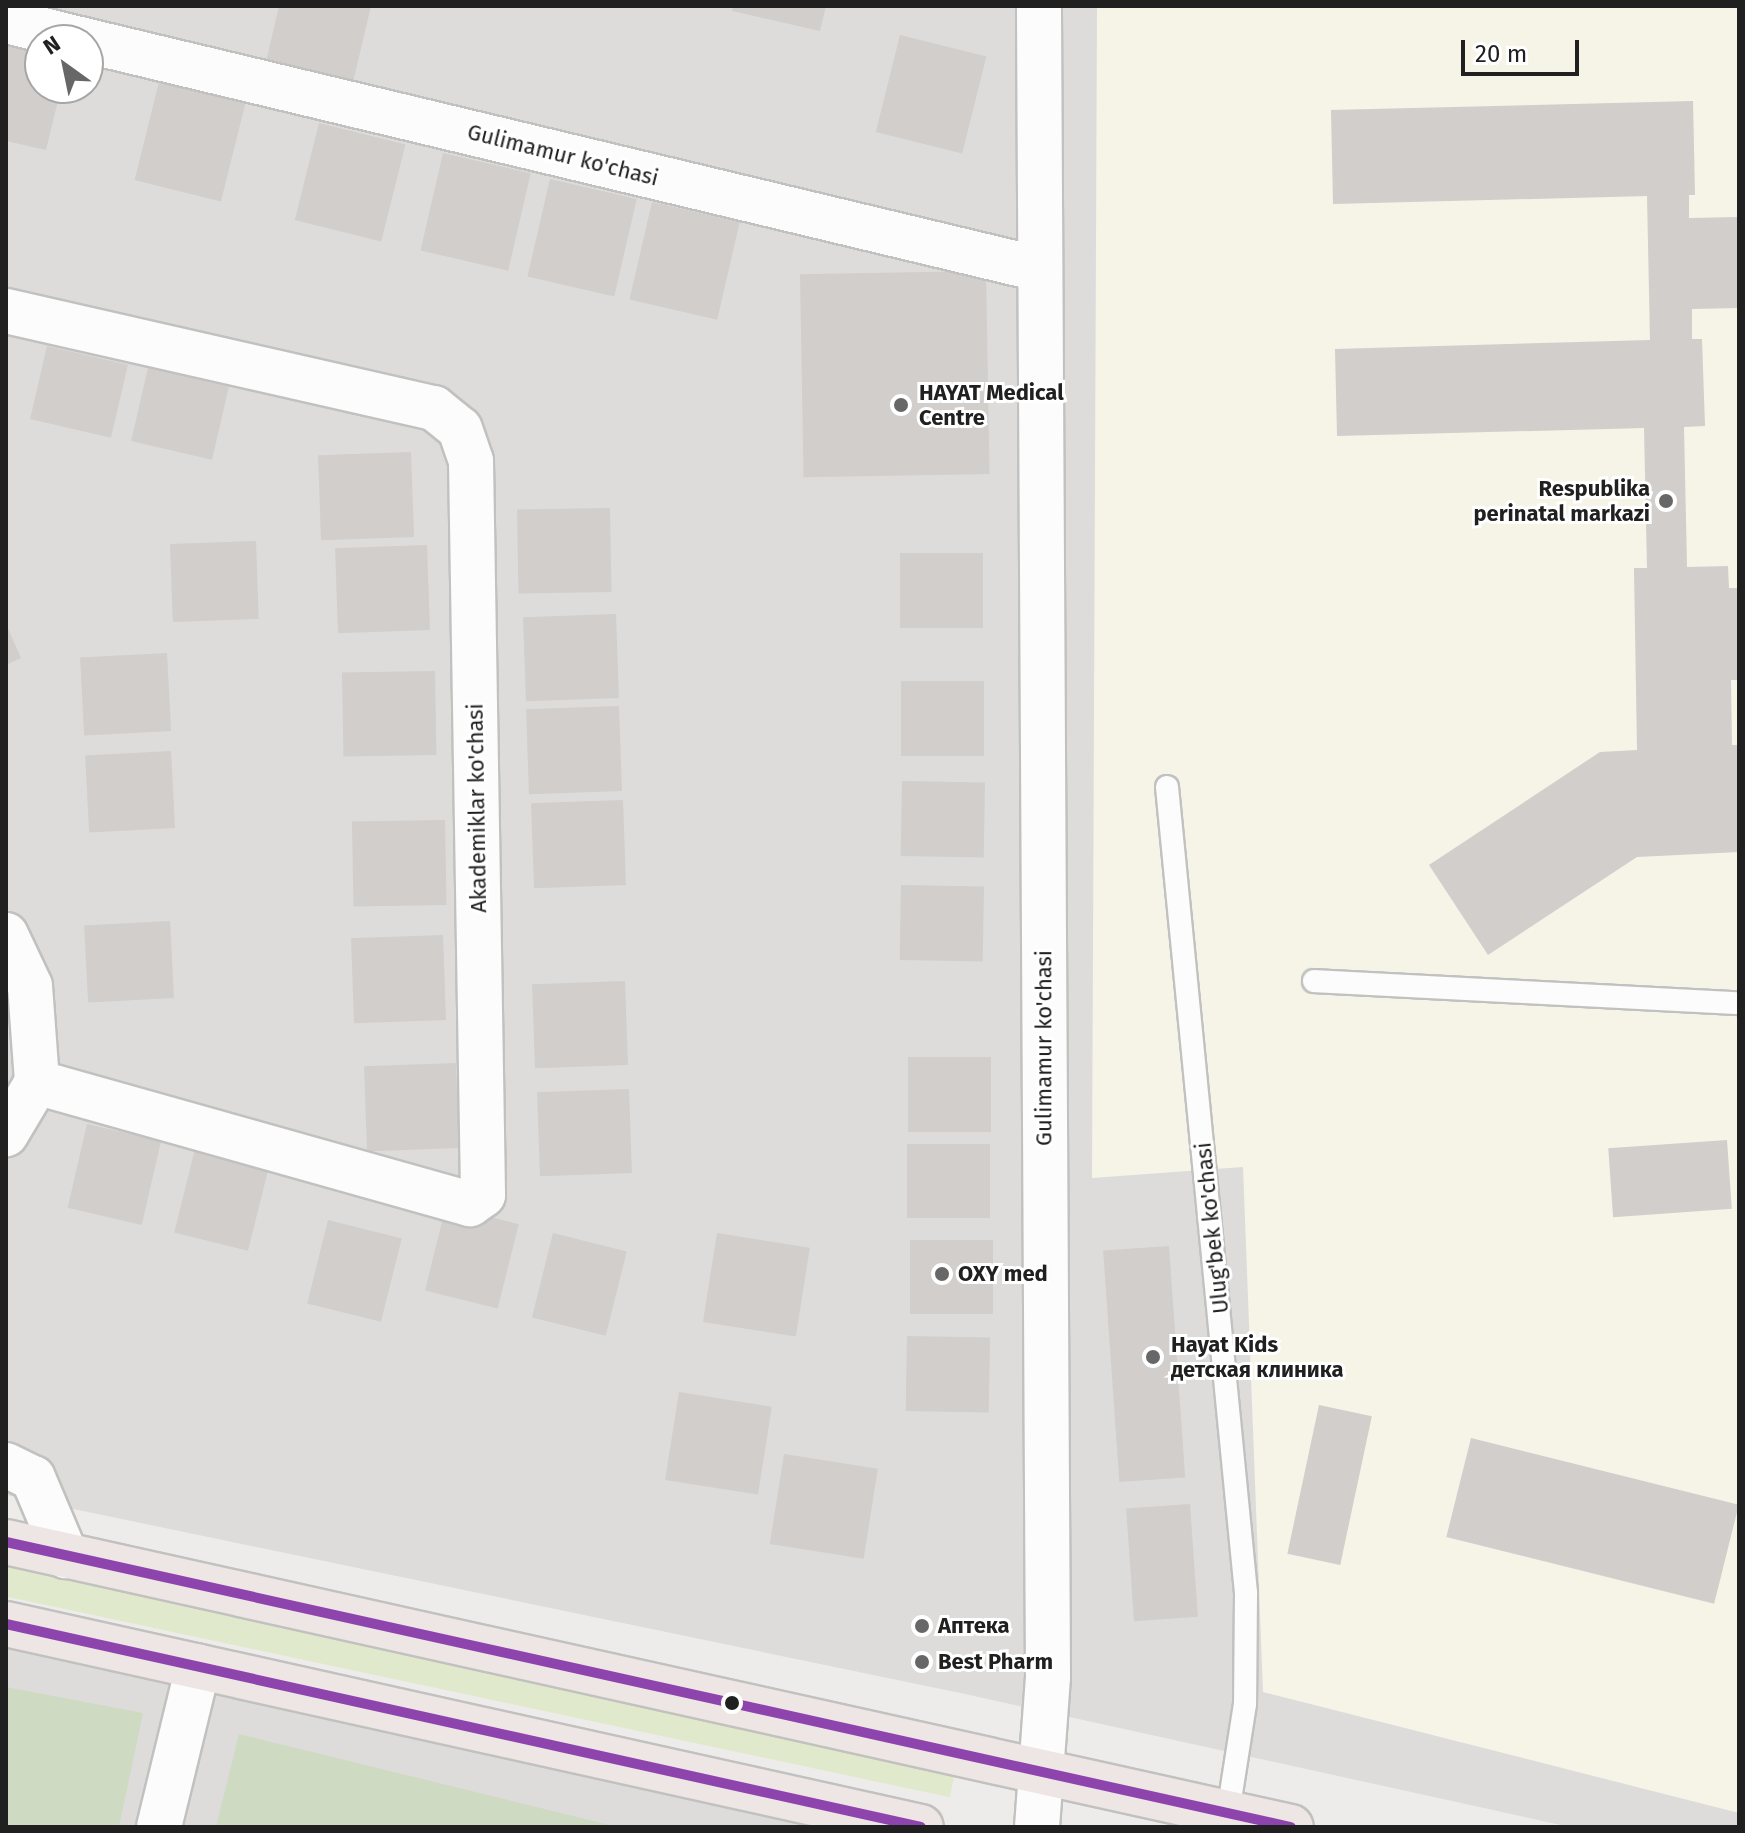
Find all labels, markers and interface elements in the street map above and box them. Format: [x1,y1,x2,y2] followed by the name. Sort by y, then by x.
[24,24,104,104] north arrow
[1465,24,1583,74] scale bar
[38,30,65,60] text: N
[1475,40,1527,68] text: 20 m
[465,118,661,192] street label: Gulimamur ko'chasi
[919,379,1064,430] place label: HAYAT Medical Centre
[890,394,912,416] marker: HAYAT Medical Centre
[1473,475,1650,526] place label: Respublika perinatal markazi
[1657,492,1675,510] marker: Respublika perinatal markazi
[462,703,492,913] street label: Akademiklar ko'chasi
[1031,950,1057,1146] street label: Gulimamur ko'chasi
[1190,1141,1234,1315] street label: Ulug'bek ko'chasi
[958,1261,1048,1287] place label: OXY med
[933,1265,951,1283] marker: OXY med
[1171,1331,1344,1382] place label: Hayat Kids детская клиника
[1142,1346,1164,1368] marker: Hayat Kids детская клиника
[938,1613,1010,1639] place label: Аптека
[913,1617,931,1635] marker: Аптека
[938,1649,1053,1675] place label: Best Pharm
[913,1653,931,1671] marker: Best Pharm
[724,1695,740,1711] unlabelled marker

